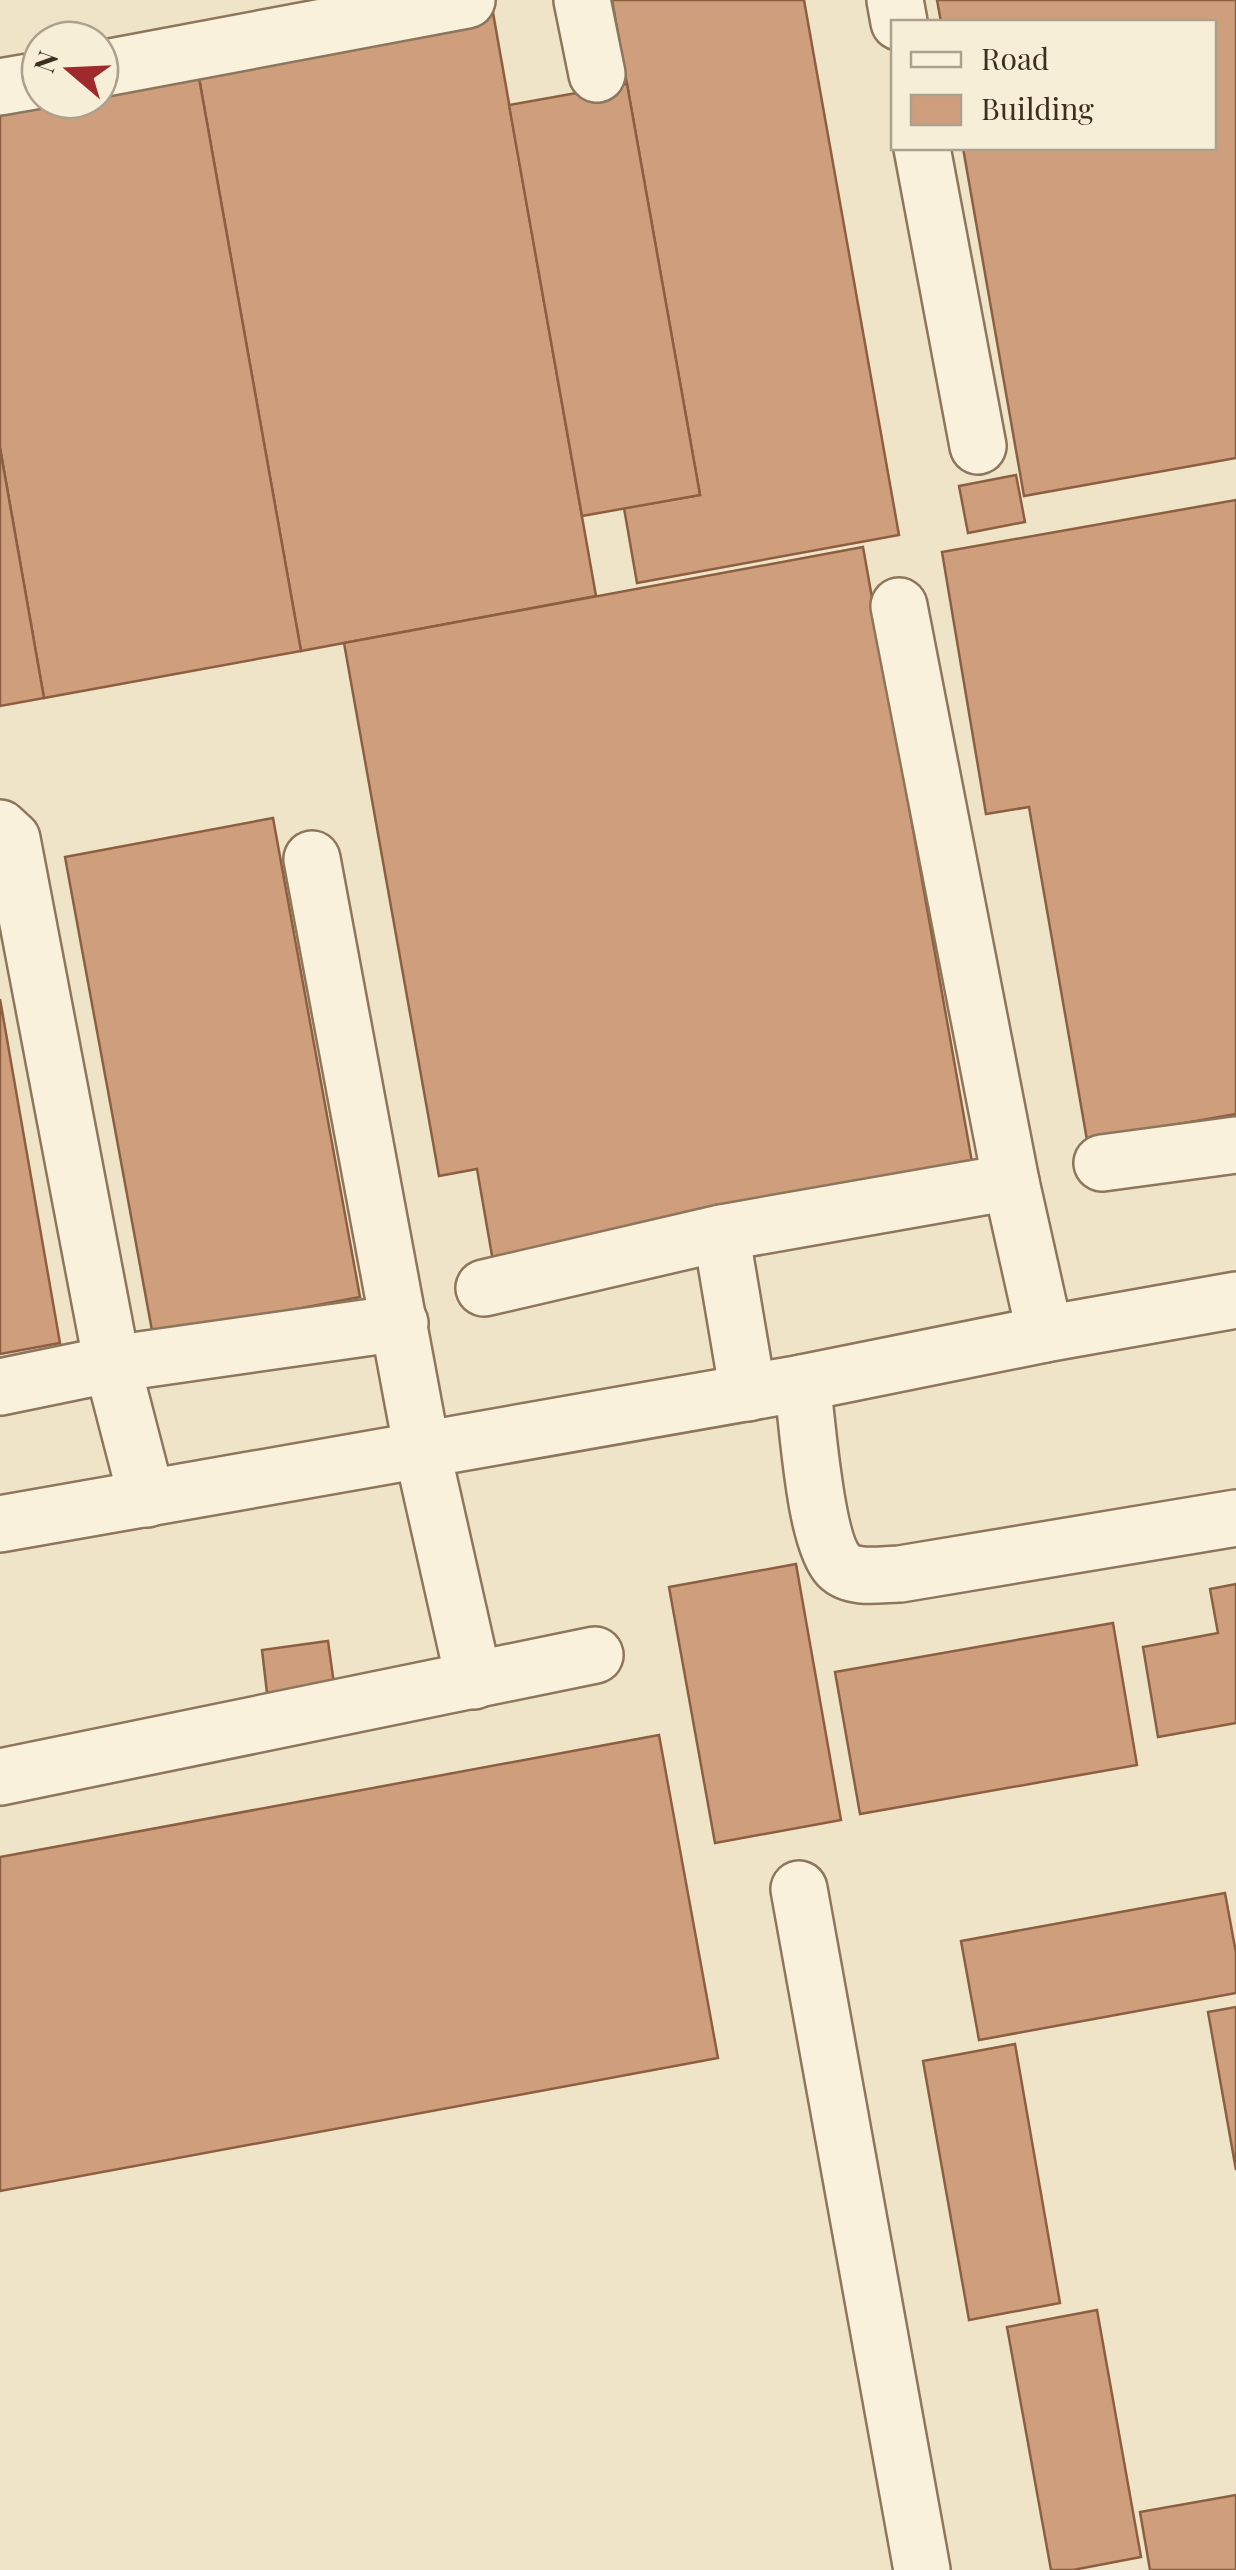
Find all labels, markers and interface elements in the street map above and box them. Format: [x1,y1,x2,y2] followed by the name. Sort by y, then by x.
[20,20,120,120] north arrow
[891,20,1216,150] legend
[981,38,1049,78] text: Road
[24,46,66,77] text: N
[981,88,1094,128] text: Building

